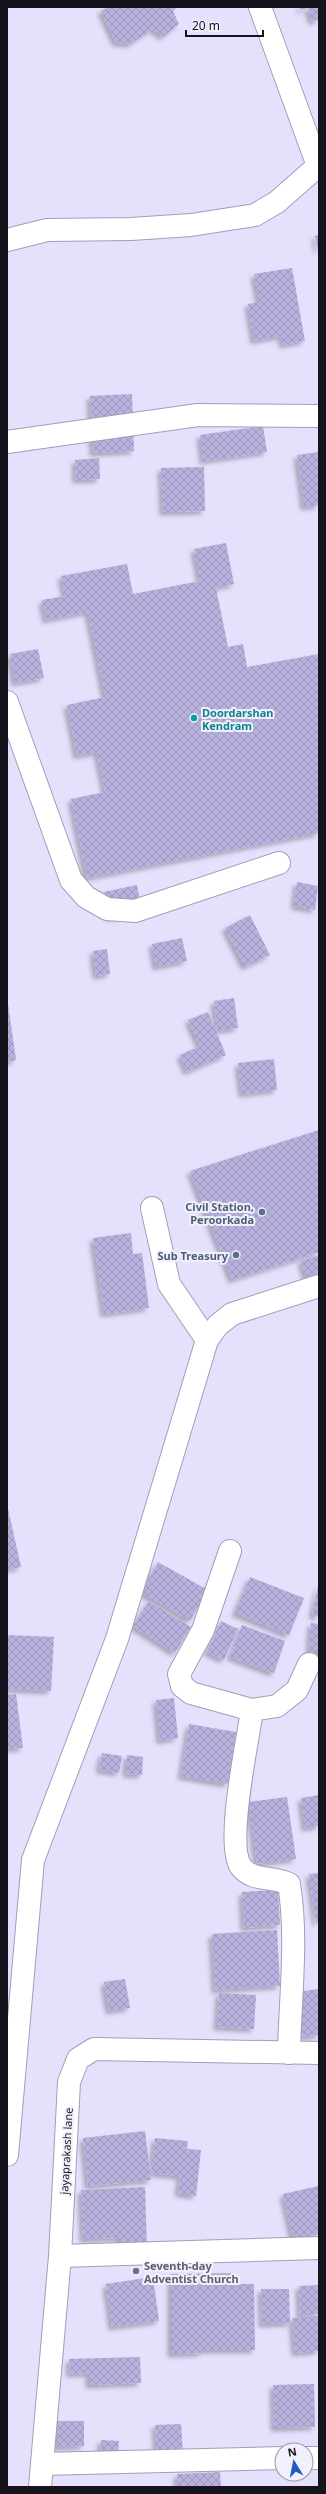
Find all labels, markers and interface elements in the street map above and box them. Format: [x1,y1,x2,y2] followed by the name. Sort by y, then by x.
[186,12,263,38] scale bar
[192,17,220,34] text: 20 m
[202,705,273,733] place label: Doordarshan Kendram
[189,713,199,723] marker: Doordarshan Kendram
[185,1199,254,1227] place label: Civil Station, Peroorkada
[257,1207,267,1217] marker: Civil Station, Peroorkada
[157,1248,229,1263] place label: Sub Treasury
[231,1250,241,1260] marker: Sub Treasury
[56,2107,76,2196] street label: jayaprakash lane
[144,2258,239,2286] place label: Seventh-day Adventist Church
[131,2266,141,2276] marker: Seventh-day Adventist Church
[274,2442,314,2482] north arrow
[286,2443,298,2460] text: N

